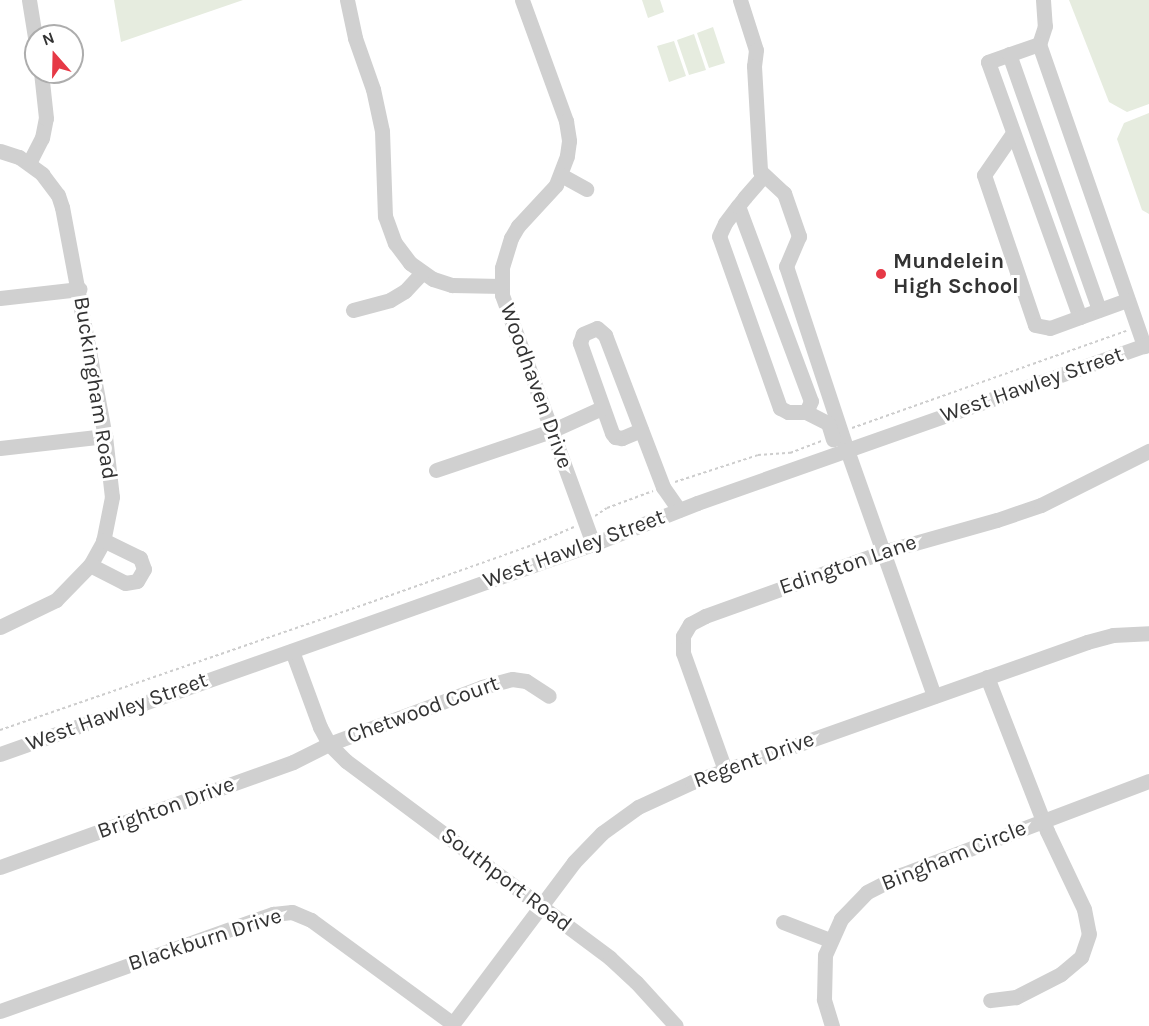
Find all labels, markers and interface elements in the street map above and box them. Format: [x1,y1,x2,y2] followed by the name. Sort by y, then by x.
[24,24,84,84] north arrow
[40,28,57,49] text: N
[893,248,1019,300] place label: Mundelein High School
[874,267,888,281] marker: Mundelein High School
[68,295,122,481] street label: Buckingham Road
[494,300,578,472] street label: Woodhaven Drive
[937,341,1127,429] street label: West Hawley Street
[480,504,668,594] street label: West Hawley Street
[776,529,920,601] street label: Edington Lane
[23,667,211,757] street label: West Hawley Street
[343,670,503,750] street label: Chetwood Court
[690,726,818,794] street label: Regent Drive
[94,771,238,845] street label: Brighton Drive
[878,815,1030,897] street label: Bingham Circle
[435,822,577,938] street label: Southport Road
[125,903,285,977] street label: Blackburn Drive

